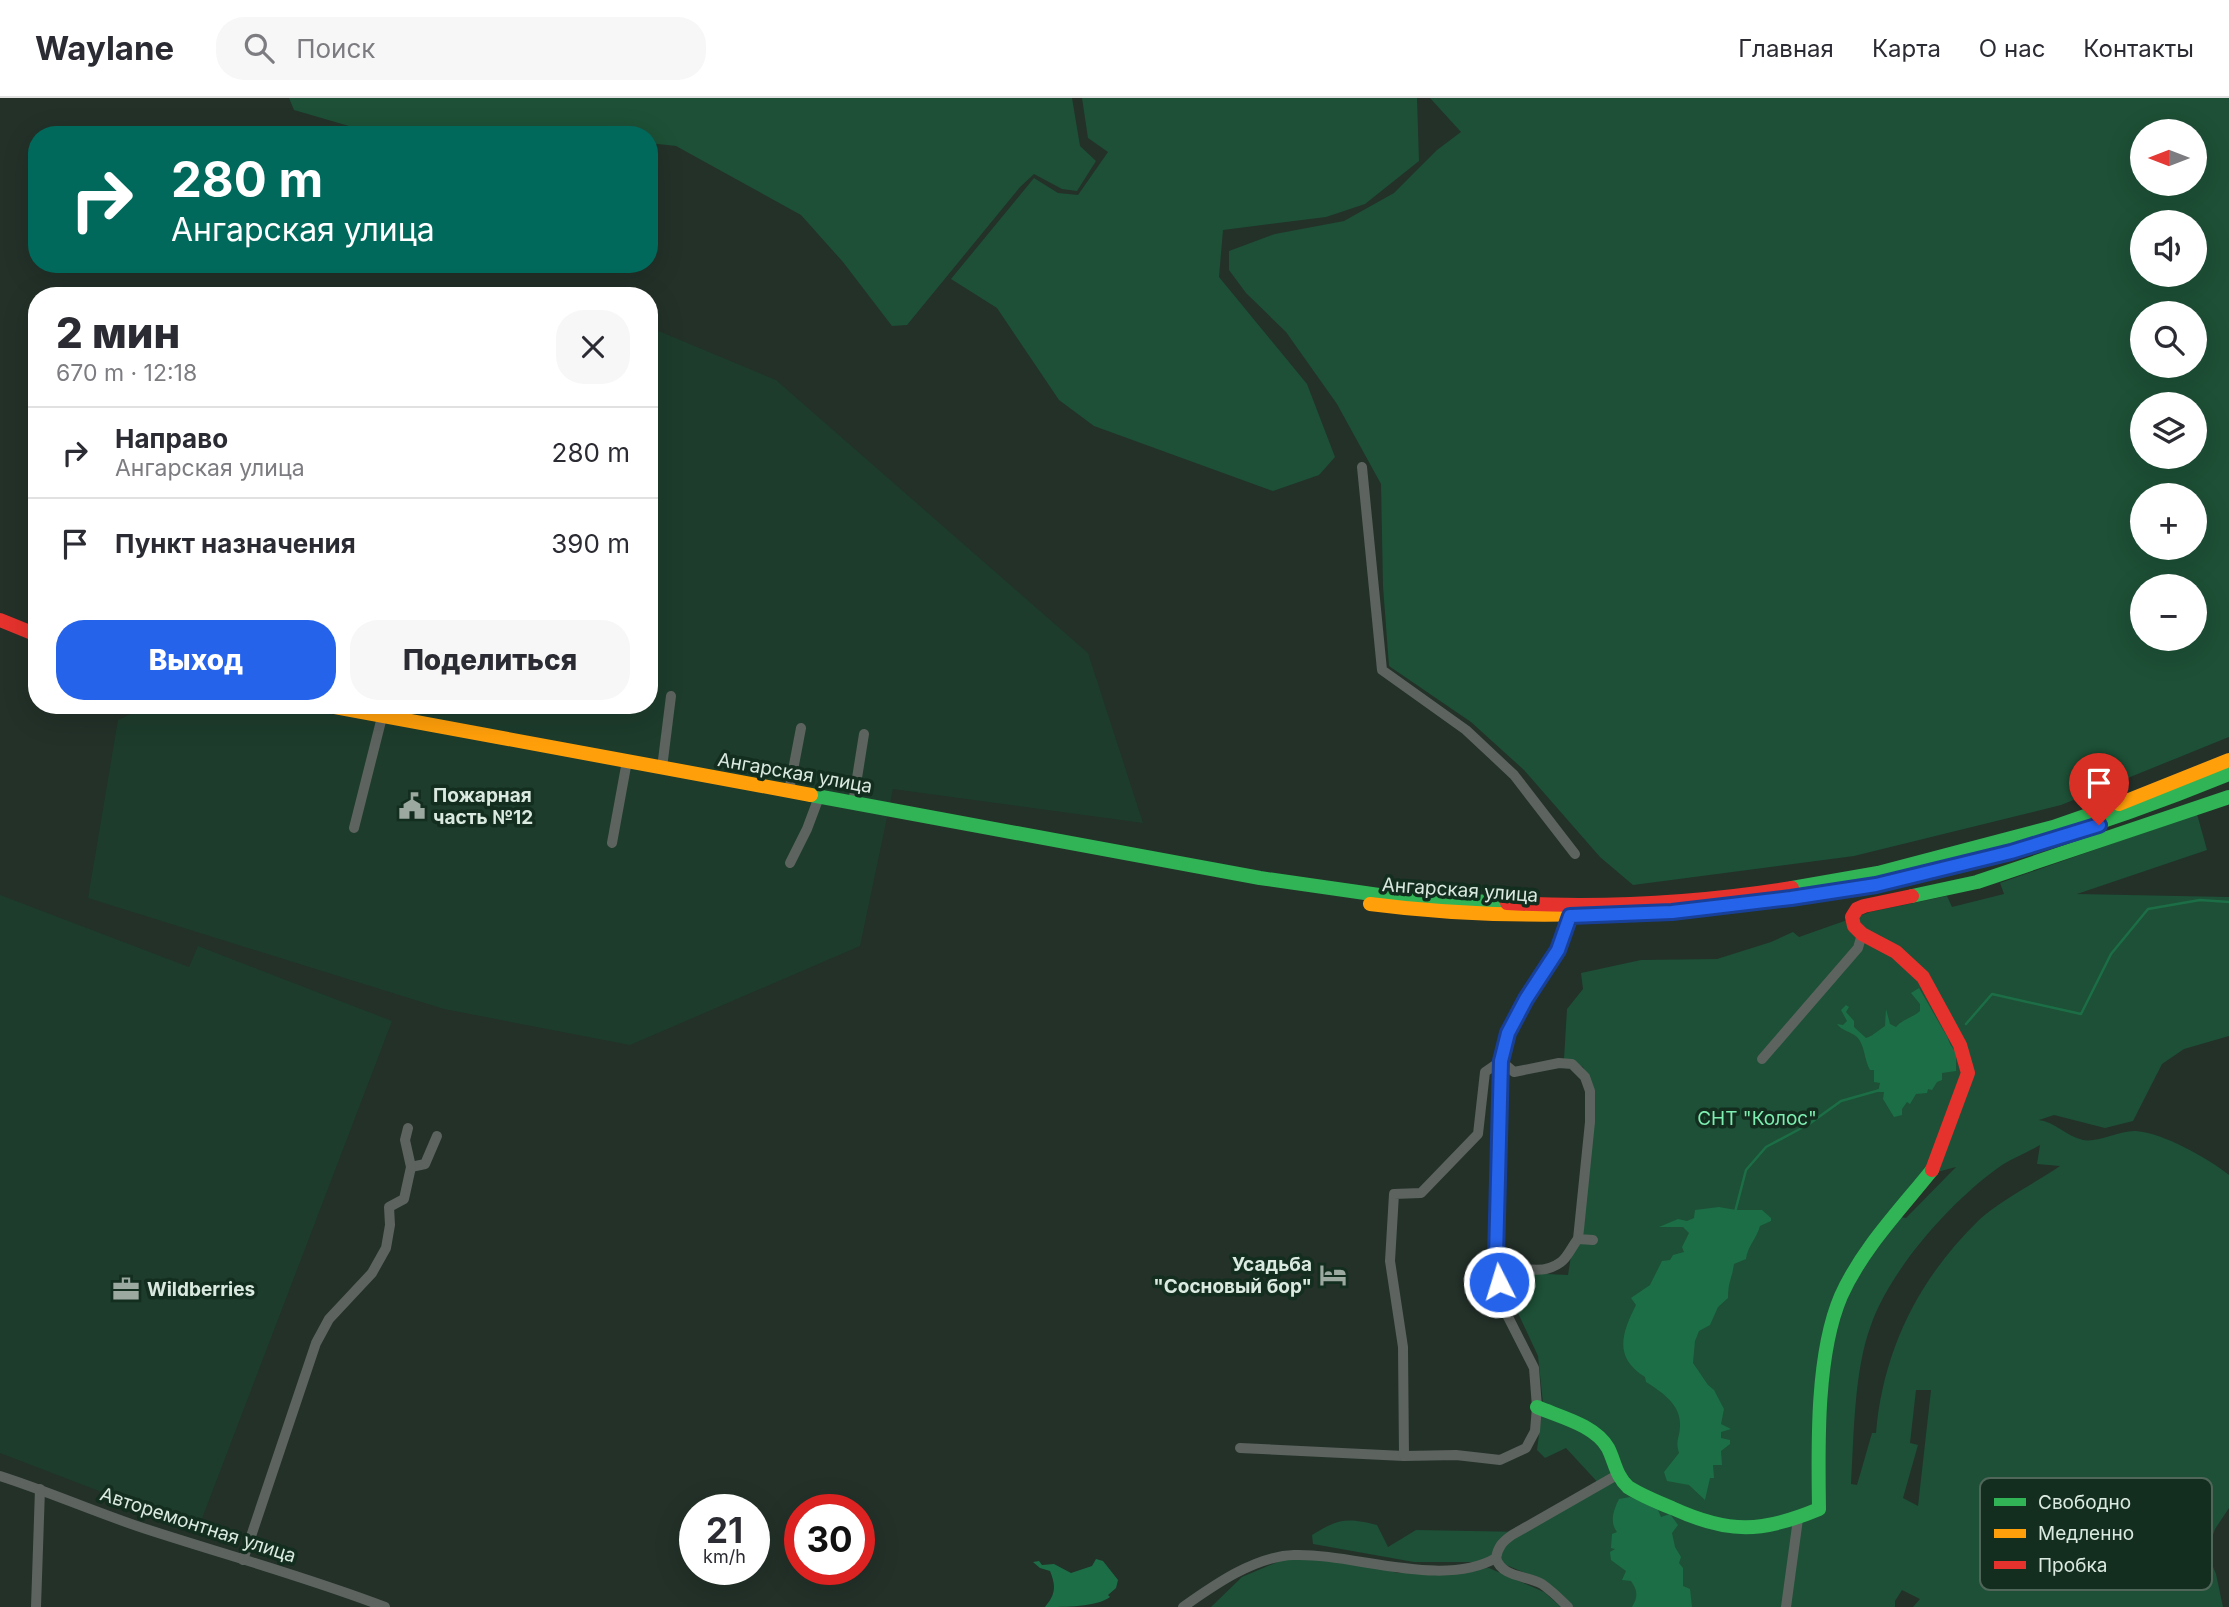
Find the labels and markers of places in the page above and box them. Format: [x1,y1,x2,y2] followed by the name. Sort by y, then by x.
[2069,753,2129,825] pin
[433,784,533,829] place label: Пожарная часть №12
[397,791,427,821] public building icon: Пожарная часть №12
[1153,1253,1312,1298] place label: Усадьба "Сосновый бор"
[1318,1260,1348,1290] hotel icon: Усадьба "Сосновый бор"
[111,1274,141,1304] office icon: Wildberries
[147,1278,255,1301] place label: Wildberries

